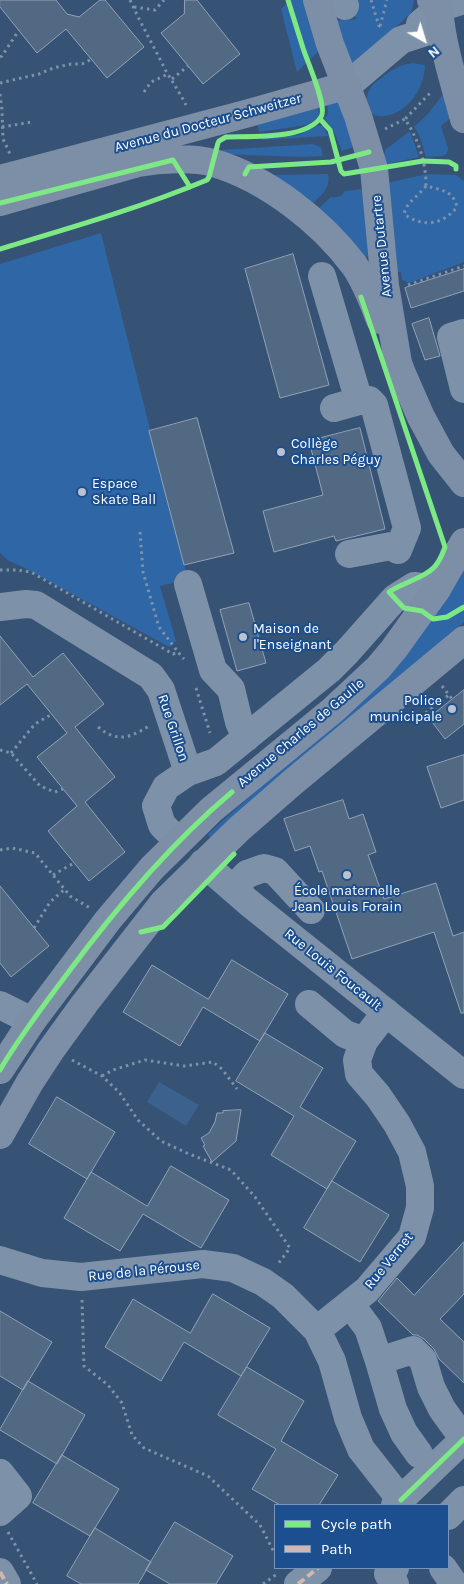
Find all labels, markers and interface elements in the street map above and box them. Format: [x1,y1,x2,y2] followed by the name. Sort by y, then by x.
[399,15,449,65] north arrow
[425,42,443,62] text: N
[113,90,303,156] street label: Avenue du Docteur Schweitzer
[368,194,396,298] street label: Avenue Dutartre
[291,436,380,468] place label: Collège Charles Péguy
[275,446,287,458] marker: Collège Charles Péguy
[92,476,156,508] place label: Espace Skate Ball
[76,486,88,498] marker: Espace Skate Ball
[253,621,332,654] place label: Maison de l'Enseignant
[237,631,249,643] marker: Maison de l'Enseignant
[234,675,368,791] street label: Avenue Charles de Gaulle
[154,692,192,764] street label: Rue Grillon
[369,693,442,726] place label: Police municipale
[446,703,458,715] marker: Police municipale
[341,869,353,881] marker: École maternelle Jean Louis Forain
[292,883,402,916] place label: École maternelle Jean Louis Forain
[281,925,385,1015] street label: Rue Louis Foucault
[361,1229,417,1293] street label: Rue Vernet
[87,1257,201,1285] street label: Rue de la Pérouse
[274,1504,449,1569] legend
[321,1515,392,1533] text: Cycle path
[321,1540,352,1558] text: Path

